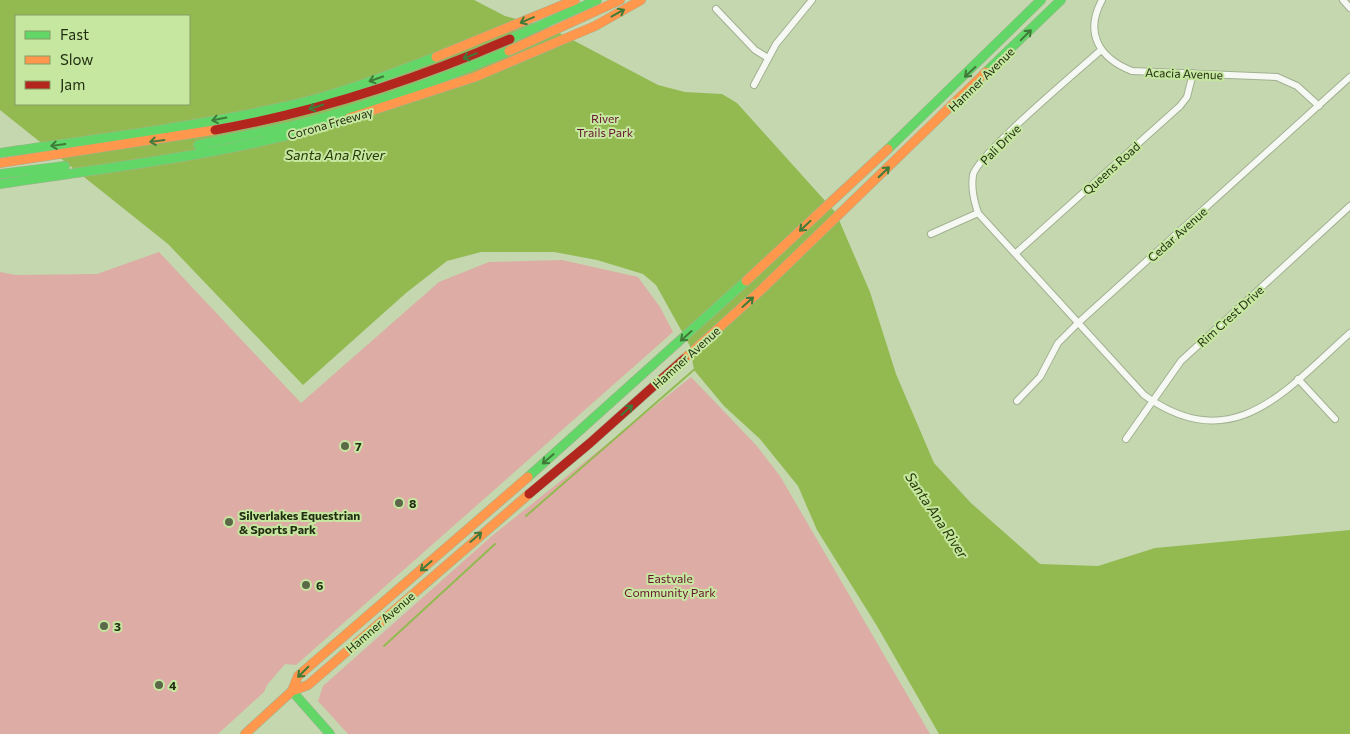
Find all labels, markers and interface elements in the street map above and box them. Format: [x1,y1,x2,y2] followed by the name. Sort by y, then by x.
[611,8,626,18] one-way arrow
[15,15,190,105] legend
[520,16,535,26] one-way arrow
[60,25,89,43] text: Fast
[1020,29,1032,42] one-way arrow
[945,44,1017,114] street label: Hamner Avenue
[60,50,93,68] text: Slow
[463,52,478,61] one-way arrow
[1145,65,1223,81] street label: Acacia Avenue
[963,66,976,78] one-way arrow
[60,75,85,93] text: Jam
[369,75,384,84] one-way arrow
[308,103,324,113] one-way arrow
[286,104,374,142] street label: Corona Freeway
[577,111,634,139] park label: River Trails Park
[211,115,227,125] one-way arrow
[977,121,1023,167] street label: Pali Drive
[149,136,165,146] one-way arrow
[1080,139,1142,197] street label: Queens Road
[51,140,67,150] one-way arrow
[285,146,385,163] water label: Santa Ana River
[877,166,890,178] one-way arrow
[1145,204,1209,264] street label: Cedar Avenue
[799,220,812,232] one-way arrow
[1194,282,1266,350] street label: Rim Crest Drive
[741,296,754,308] one-way arrow
[649,323,723,391] street label: Hamner Avenue
[679,331,692,342] one-way arrow
[620,405,633,416] one-way arrow
[355,439,362,453] place label: 7
[339,440,351,452] marker: 7
[542,453,555,465] one-way arrow
[902,469,972,562] water label: Santa Ana River
[409,496,416,510] place label: 8
[393,497,405,509] marker: 8
[239,508,360,536] place label: Silverlakes Equestrian & Sports Park
[223,516,235,528] marker: Silverlakes Equestrian & Sports Park
[469,531,482,543] one-way arrow
[419,560,432,571] one-way arrow
[624,571,716,599] park label: Eastvale Community Park
[316,578,323,592] place label: 6
[300,579,312,591] marker: 6
[343,588,417,656] street label: Hamner Avenue
[114,619,121,633] place label: 3
[98,620,110,632] marker: 3
[297,666,309,678] one-way arrow
[169,678,177,692] place label: 4
[153,679,165,691] marker: 4

